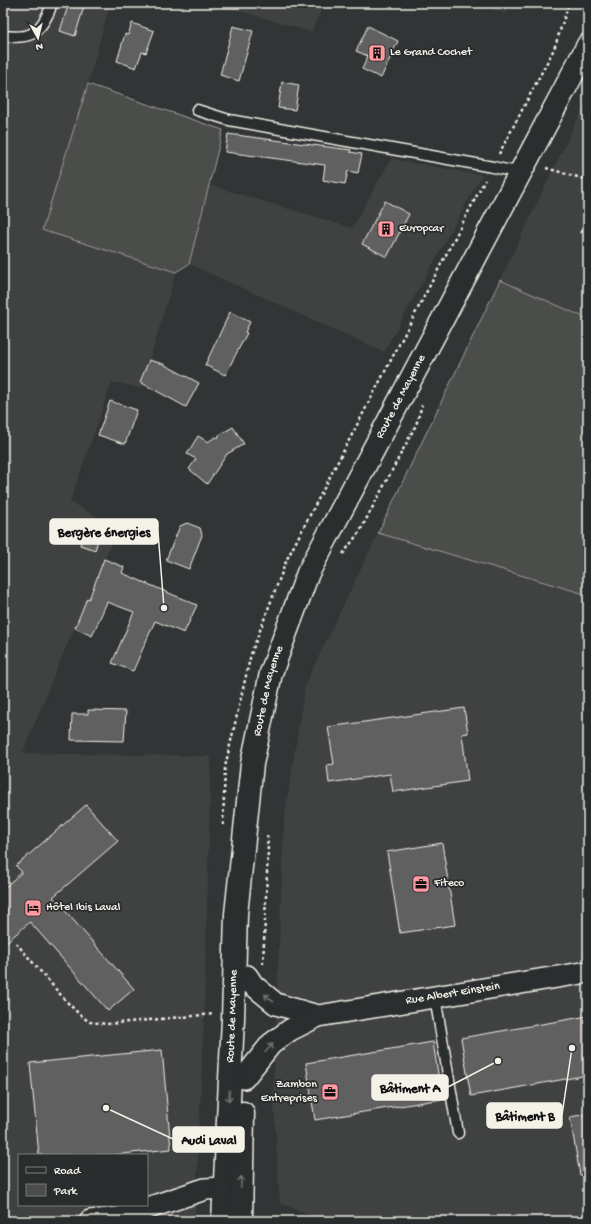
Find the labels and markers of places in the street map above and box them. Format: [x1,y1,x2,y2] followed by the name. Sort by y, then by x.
[367,43,387,63] building icon: Le Grand Cochet
[390,46,473,60] place label: Le Grand Cochet
[376,219,396,239] building icon: Europcar
[399,222,445,236] place label: Europcar
[50,519,158,544] callout: Bergère énergies
[411,874,431,894] office icon: Fiteco
[433,877,464,891] place label: Fiteco
[23,898,43,918] hotel icon: Hôtel Ibis Laval
[46,901,121,915] place label: Hôtel Ibis Laval
[372,1075,448,1100] callout: Bâtiment A
[261,1078,318,1106] place label: Zambon Entreprises
[320,1082,340,1102] office icon: Zambon Entreprises
[487,1103,562,1128] callout: Bâtiment B
[173,1127,244,1152] callout: Audi Laval

